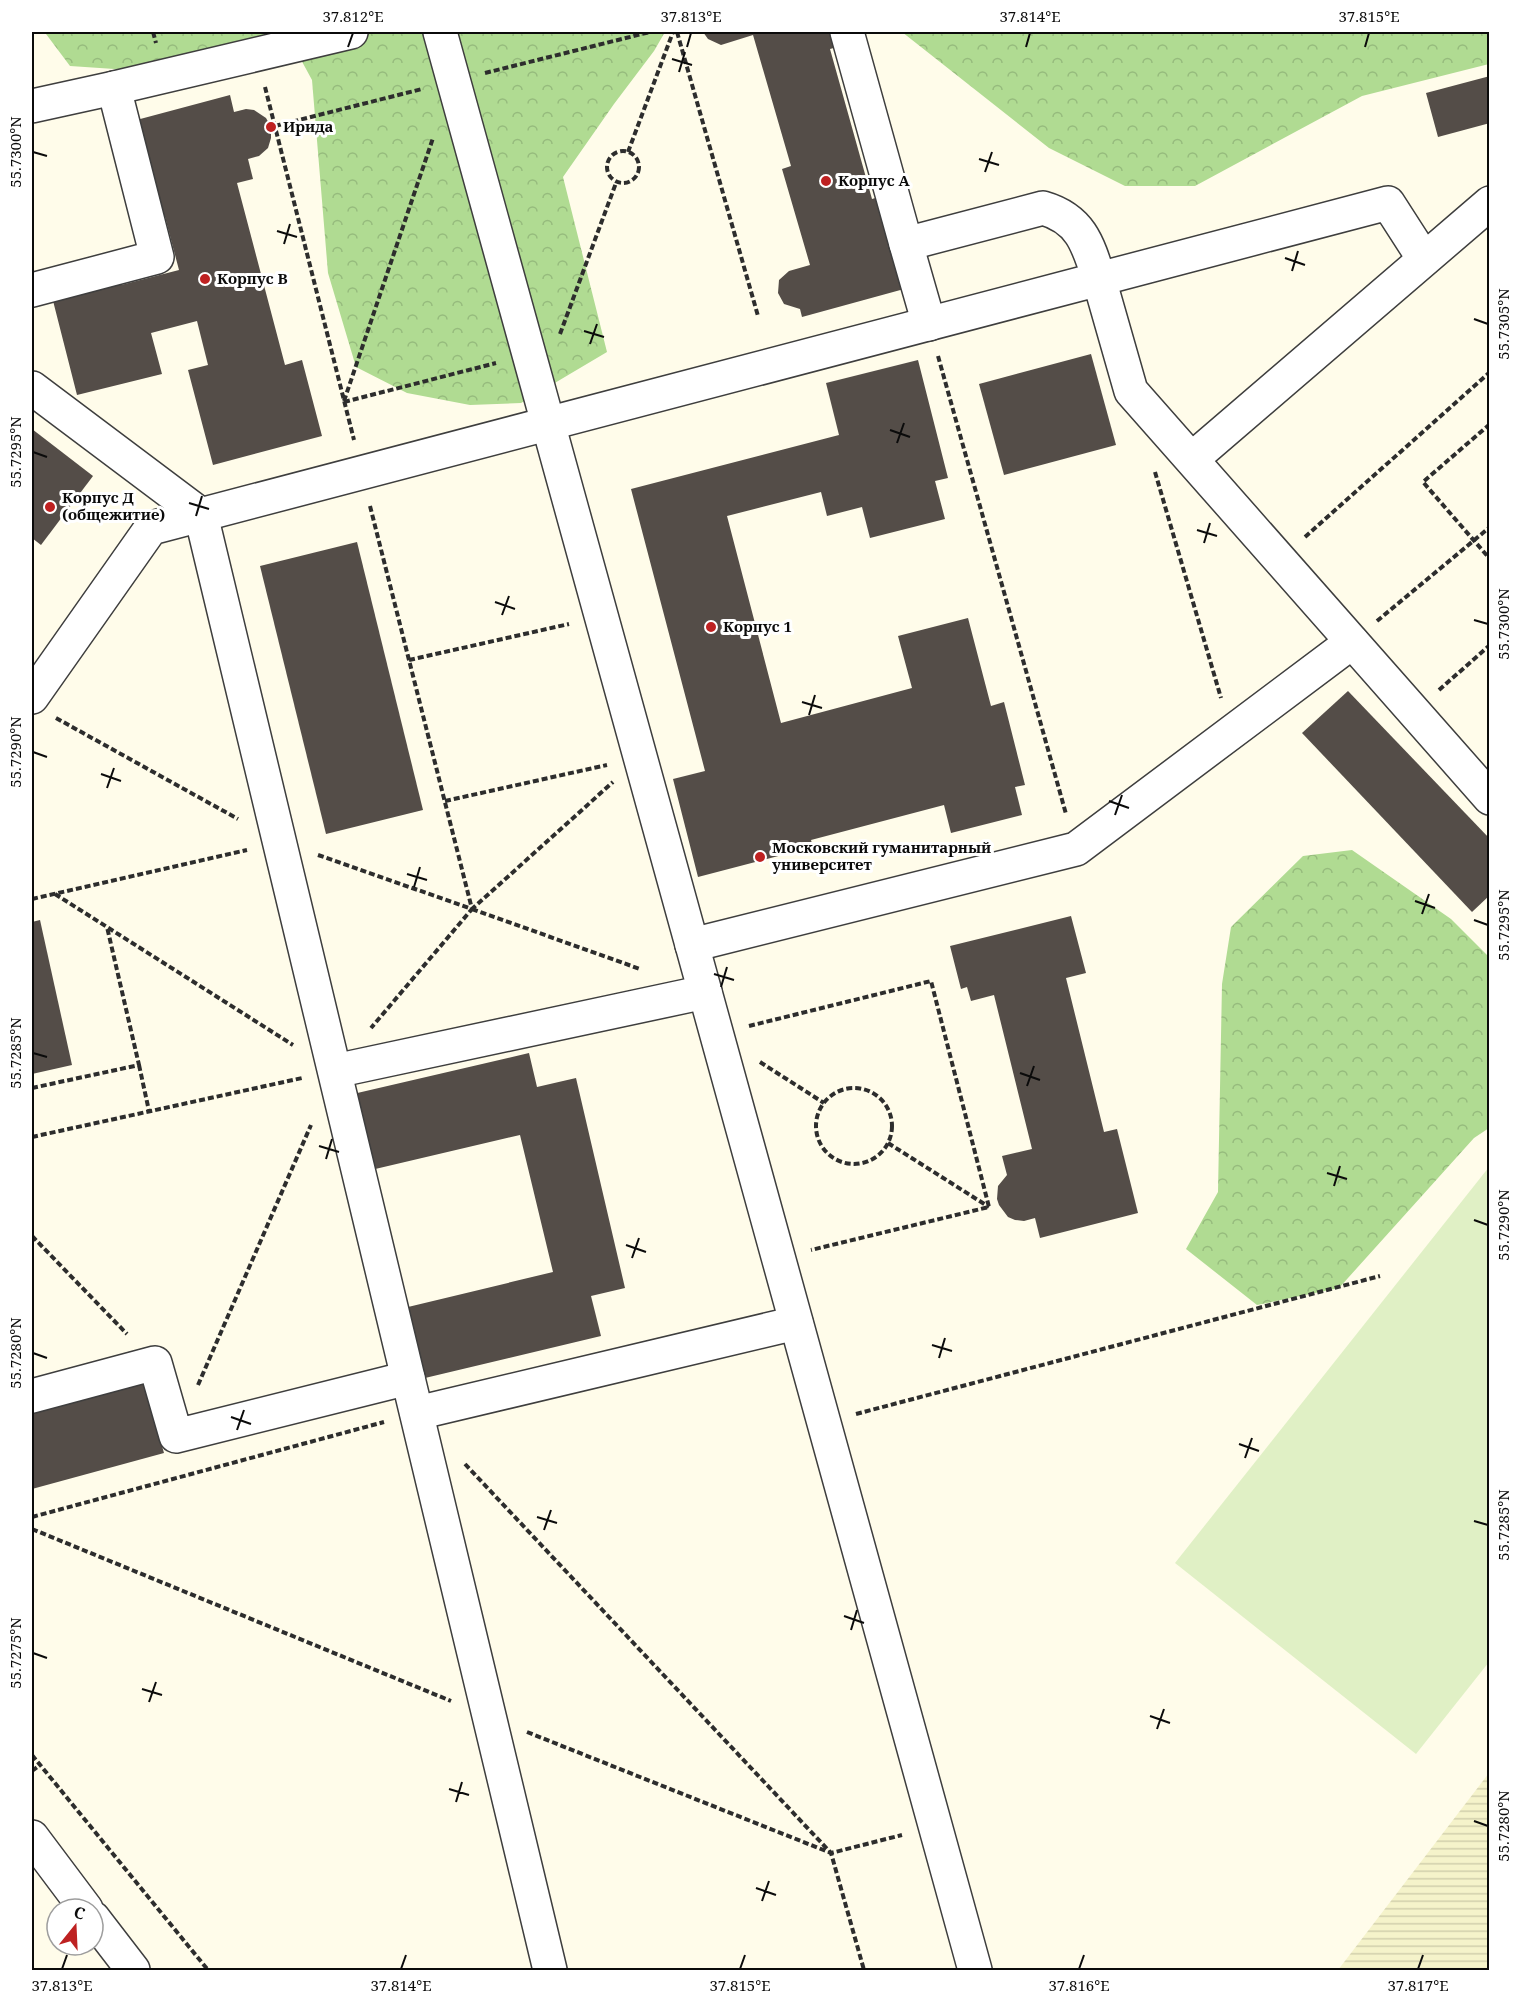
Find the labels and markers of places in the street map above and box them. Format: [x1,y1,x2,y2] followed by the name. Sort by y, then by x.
[283,116,334,136] place label: Ирида
[264,120,278,134] marker: Ирида
[838,170,911,190] place label: Корпус А
[819,174,833,188] marker: Корпус А
[217,268,288,288] place label: Корпус В
[198,272,212,286] marker: Корпус В
[62,487,165,524] place label: Корпус Д (общежитие)
[43,500,57,514] marker: Корпус Д (общежитие)
[723,616,792,636] place label: Корпус 1
[704,620,718,634] marker: Корпус 1
[772,837,991,874] place label: Московский гуманитарный университет
[753,850,767,864] marker: Московский гуманитарный университет

